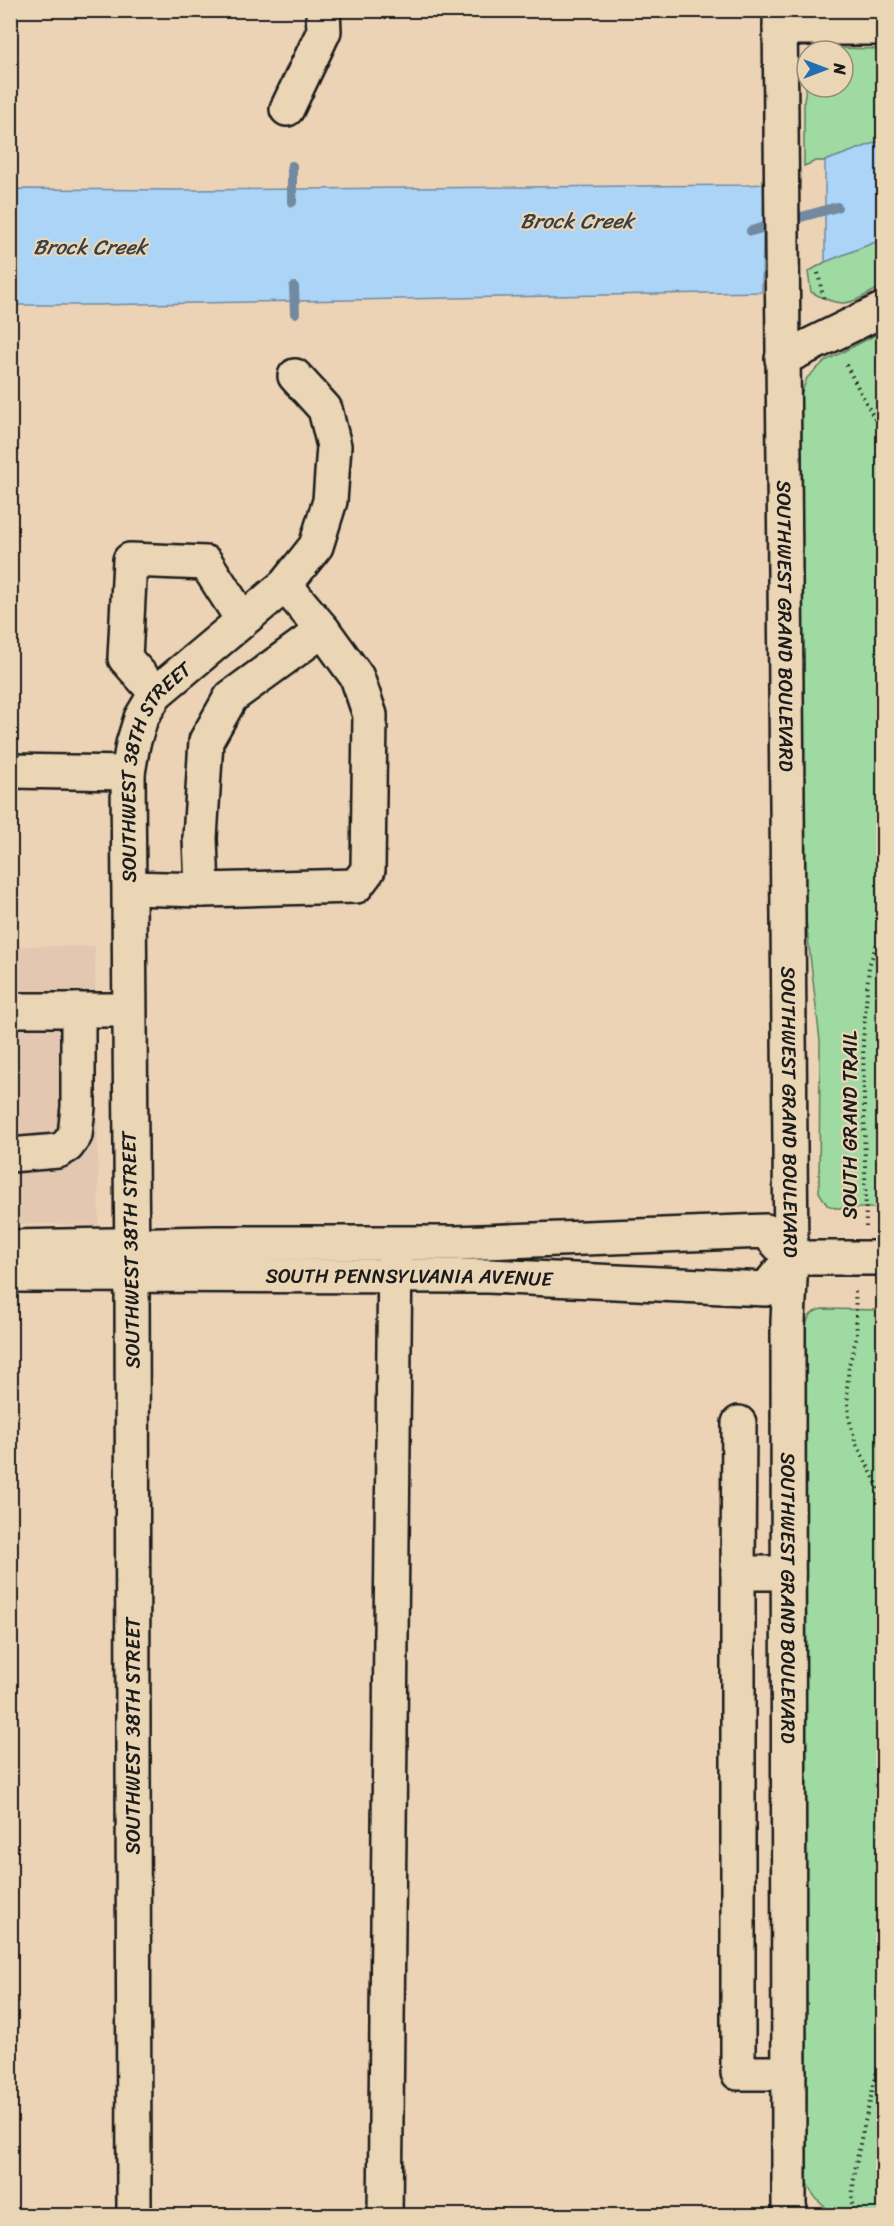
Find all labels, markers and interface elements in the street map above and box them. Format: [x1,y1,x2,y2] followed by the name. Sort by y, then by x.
[795,39,855,99] north arrow
[825,62,854,75] text: N
[520,202,637,240] water label: Brock Creek
[33,228,150,266] water label: Brock Creek
[767,480,804,772] street label: SOUTHWEST GRAND BOULEVARD
[110,652,200,883] street label: SOUTHWEST 38TH STREET
[771,966,808,1258] street label: SOUTHWEST GRAND BOULEVARD
[833,1030,868,1219] street label: SOUTH GRAND TRAIL
[111,1130,151,1369] street label: SOUTHWEST 38TH STREET
[265,1258,555,1297] street label: SOUTH PENNSYLVANIA AVENUE
[771,1452,806,1744] street label: SOUTHWEST GRAND BOULEVARD
[116,1616,151,1855] street label: SOUTHWEST 38TH STREET

